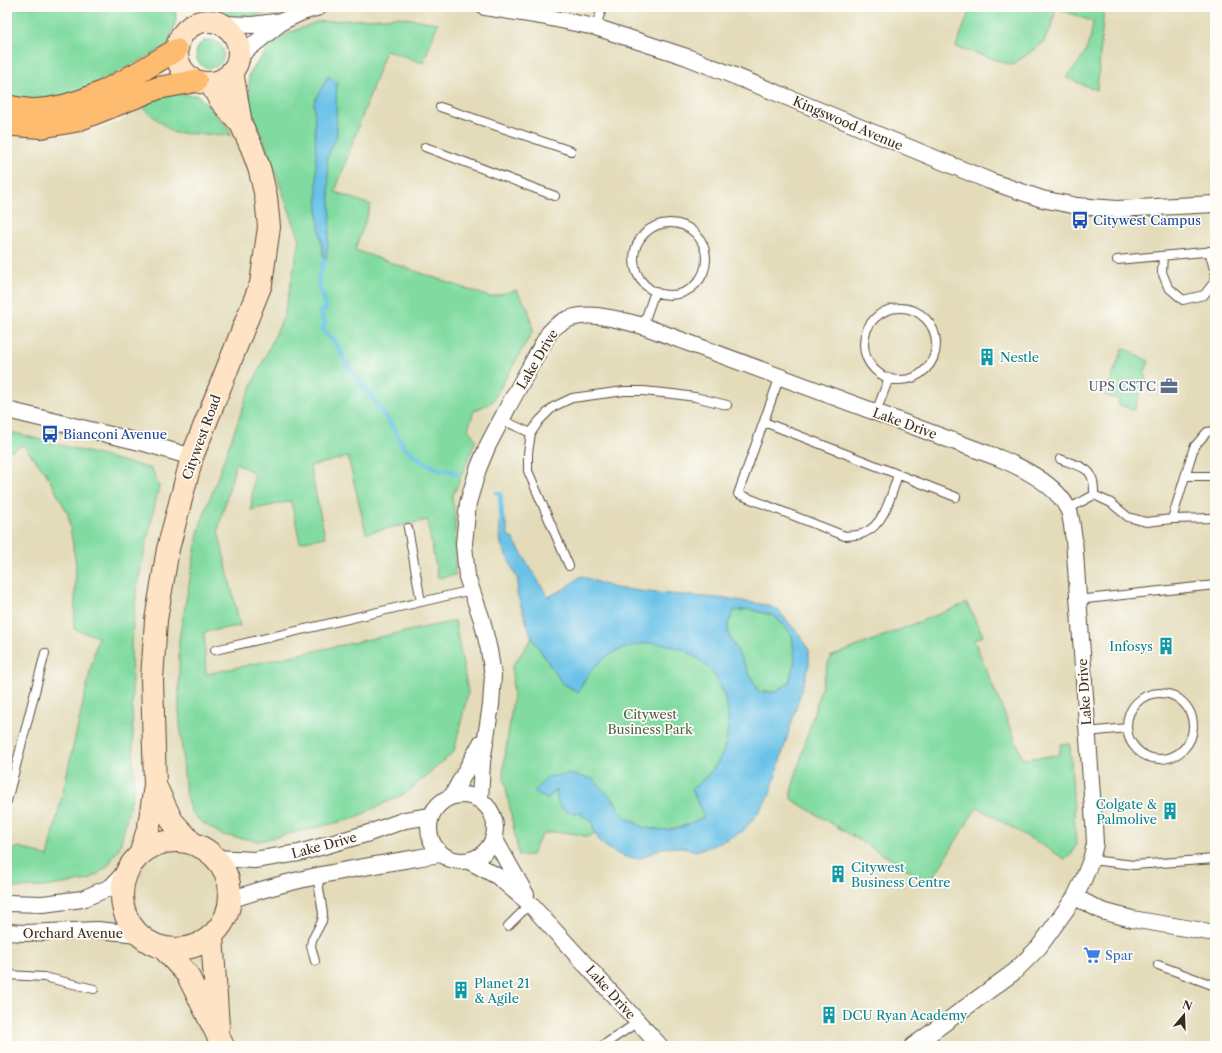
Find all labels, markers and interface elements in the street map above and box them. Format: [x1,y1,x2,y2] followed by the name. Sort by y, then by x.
[791,93,905,153] street label: Kingswood Avenue
[1070,210,1090,230] bus stop icon: Citywest Campus
[1093,212,1201,228] place label: Citywest Campus
[513,326,561,392] street label: Lake Drive
[977,347,997,367] building icon: Nestle
[1000,349,1039,365] place label: Nestle
[1159,376,1179,396] office icon: UPS CSTC
[1089,378,1156,394] place label: UPS CSTC
[178,392,224,482] street label: Citywest Road
[871,404,939,442] street label: Lake Drive
[40,424,60,444] bus stop icon: Bianconi Avenue
[63,426,167,442] place label: Bianconi Avenue
[1156,636,1176,656] building icon: Infosys
[1109,638,1153,654] place label: Infosys
[1074,658,1094,726] street label: Lake Drive
[607,706,693,737] park label: Citywest Business Park
[1096,796,1158,827] place label: Colgate & Palmolive
[1160,801,1180,821] building icon: Colgate & Palmolive
[290,829,358,861] street label: Lake Drive
[851,859,951,890] place label: Citywest Business Centre
[828,864,848,884] building icon: Citywest Business Centre
[23,925,123,941] street label: Orchard Avenue
[1082,945,1102,965] supermarket icon: Spar
[1105,947,1134,963] place label: Spar
[583,962,639,1022] street label: Lake Drive
[474,975,530,1006] place label: Planet 21 & Agile
[451,980,471,1000] building icon: Planet 21 & Agile
[1164,995,1204,1035] north arrow
[1180,997,1194,1014] text: N
[819,1005,839,1025] building icon: DCU Ryan Academy
[842,1007,968,1023] place label: DCU Ryan Academy

